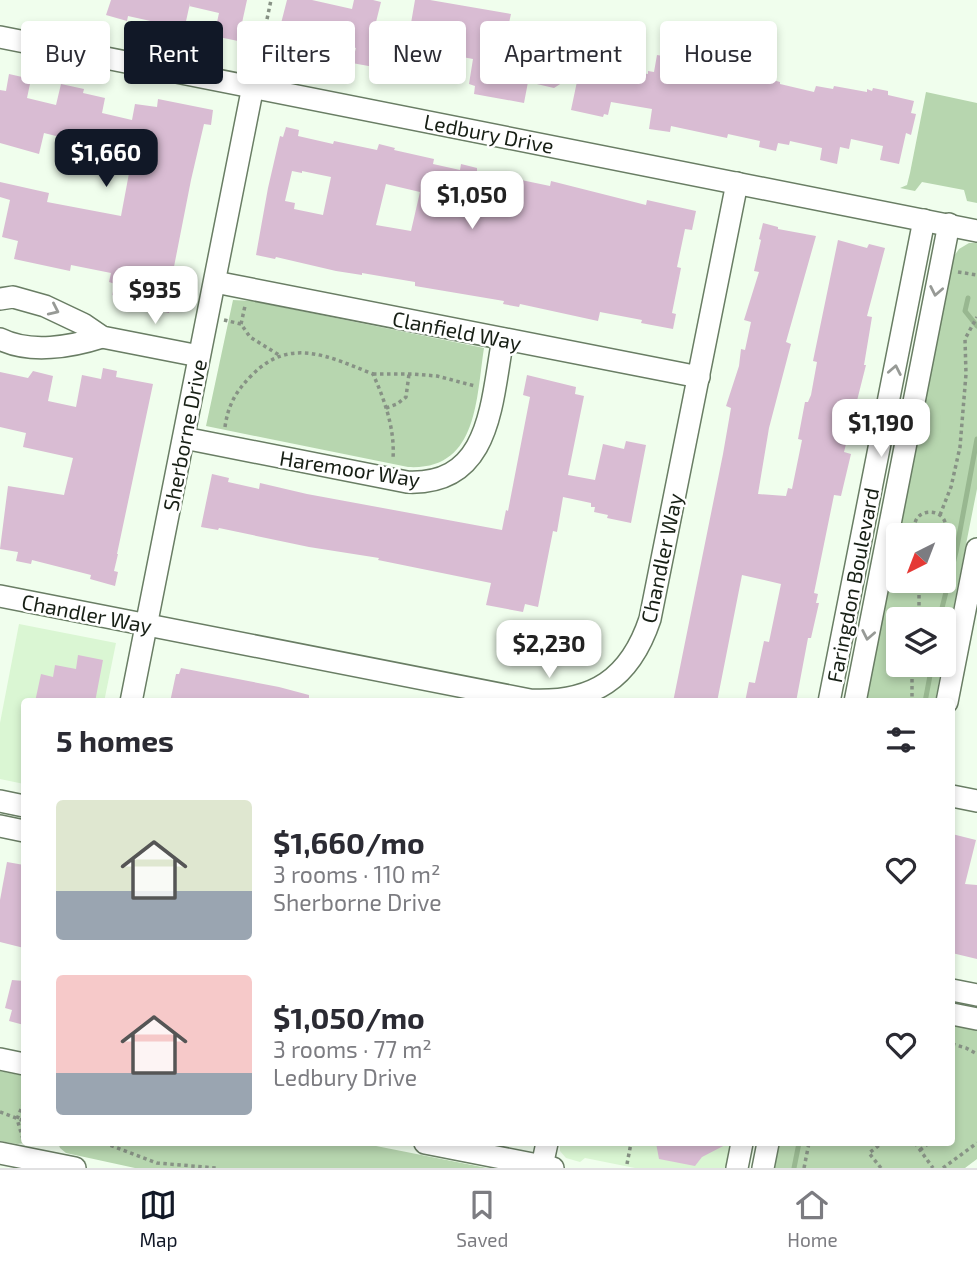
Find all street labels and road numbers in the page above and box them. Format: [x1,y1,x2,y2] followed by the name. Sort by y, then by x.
[422,108,556,158] street label: Ledbury Drive
[390,305,524,355] street label: Clanfield Way
[157,357,211,513] street label: Sherborne Drive
[278,445,422,491] street label: Haremoor Way
[821,486,883,684] street label: Faringdon Boulevard
[635,491,687,625] street label: Chandler Way
[20,588,154,638] street label: Chandler Way

